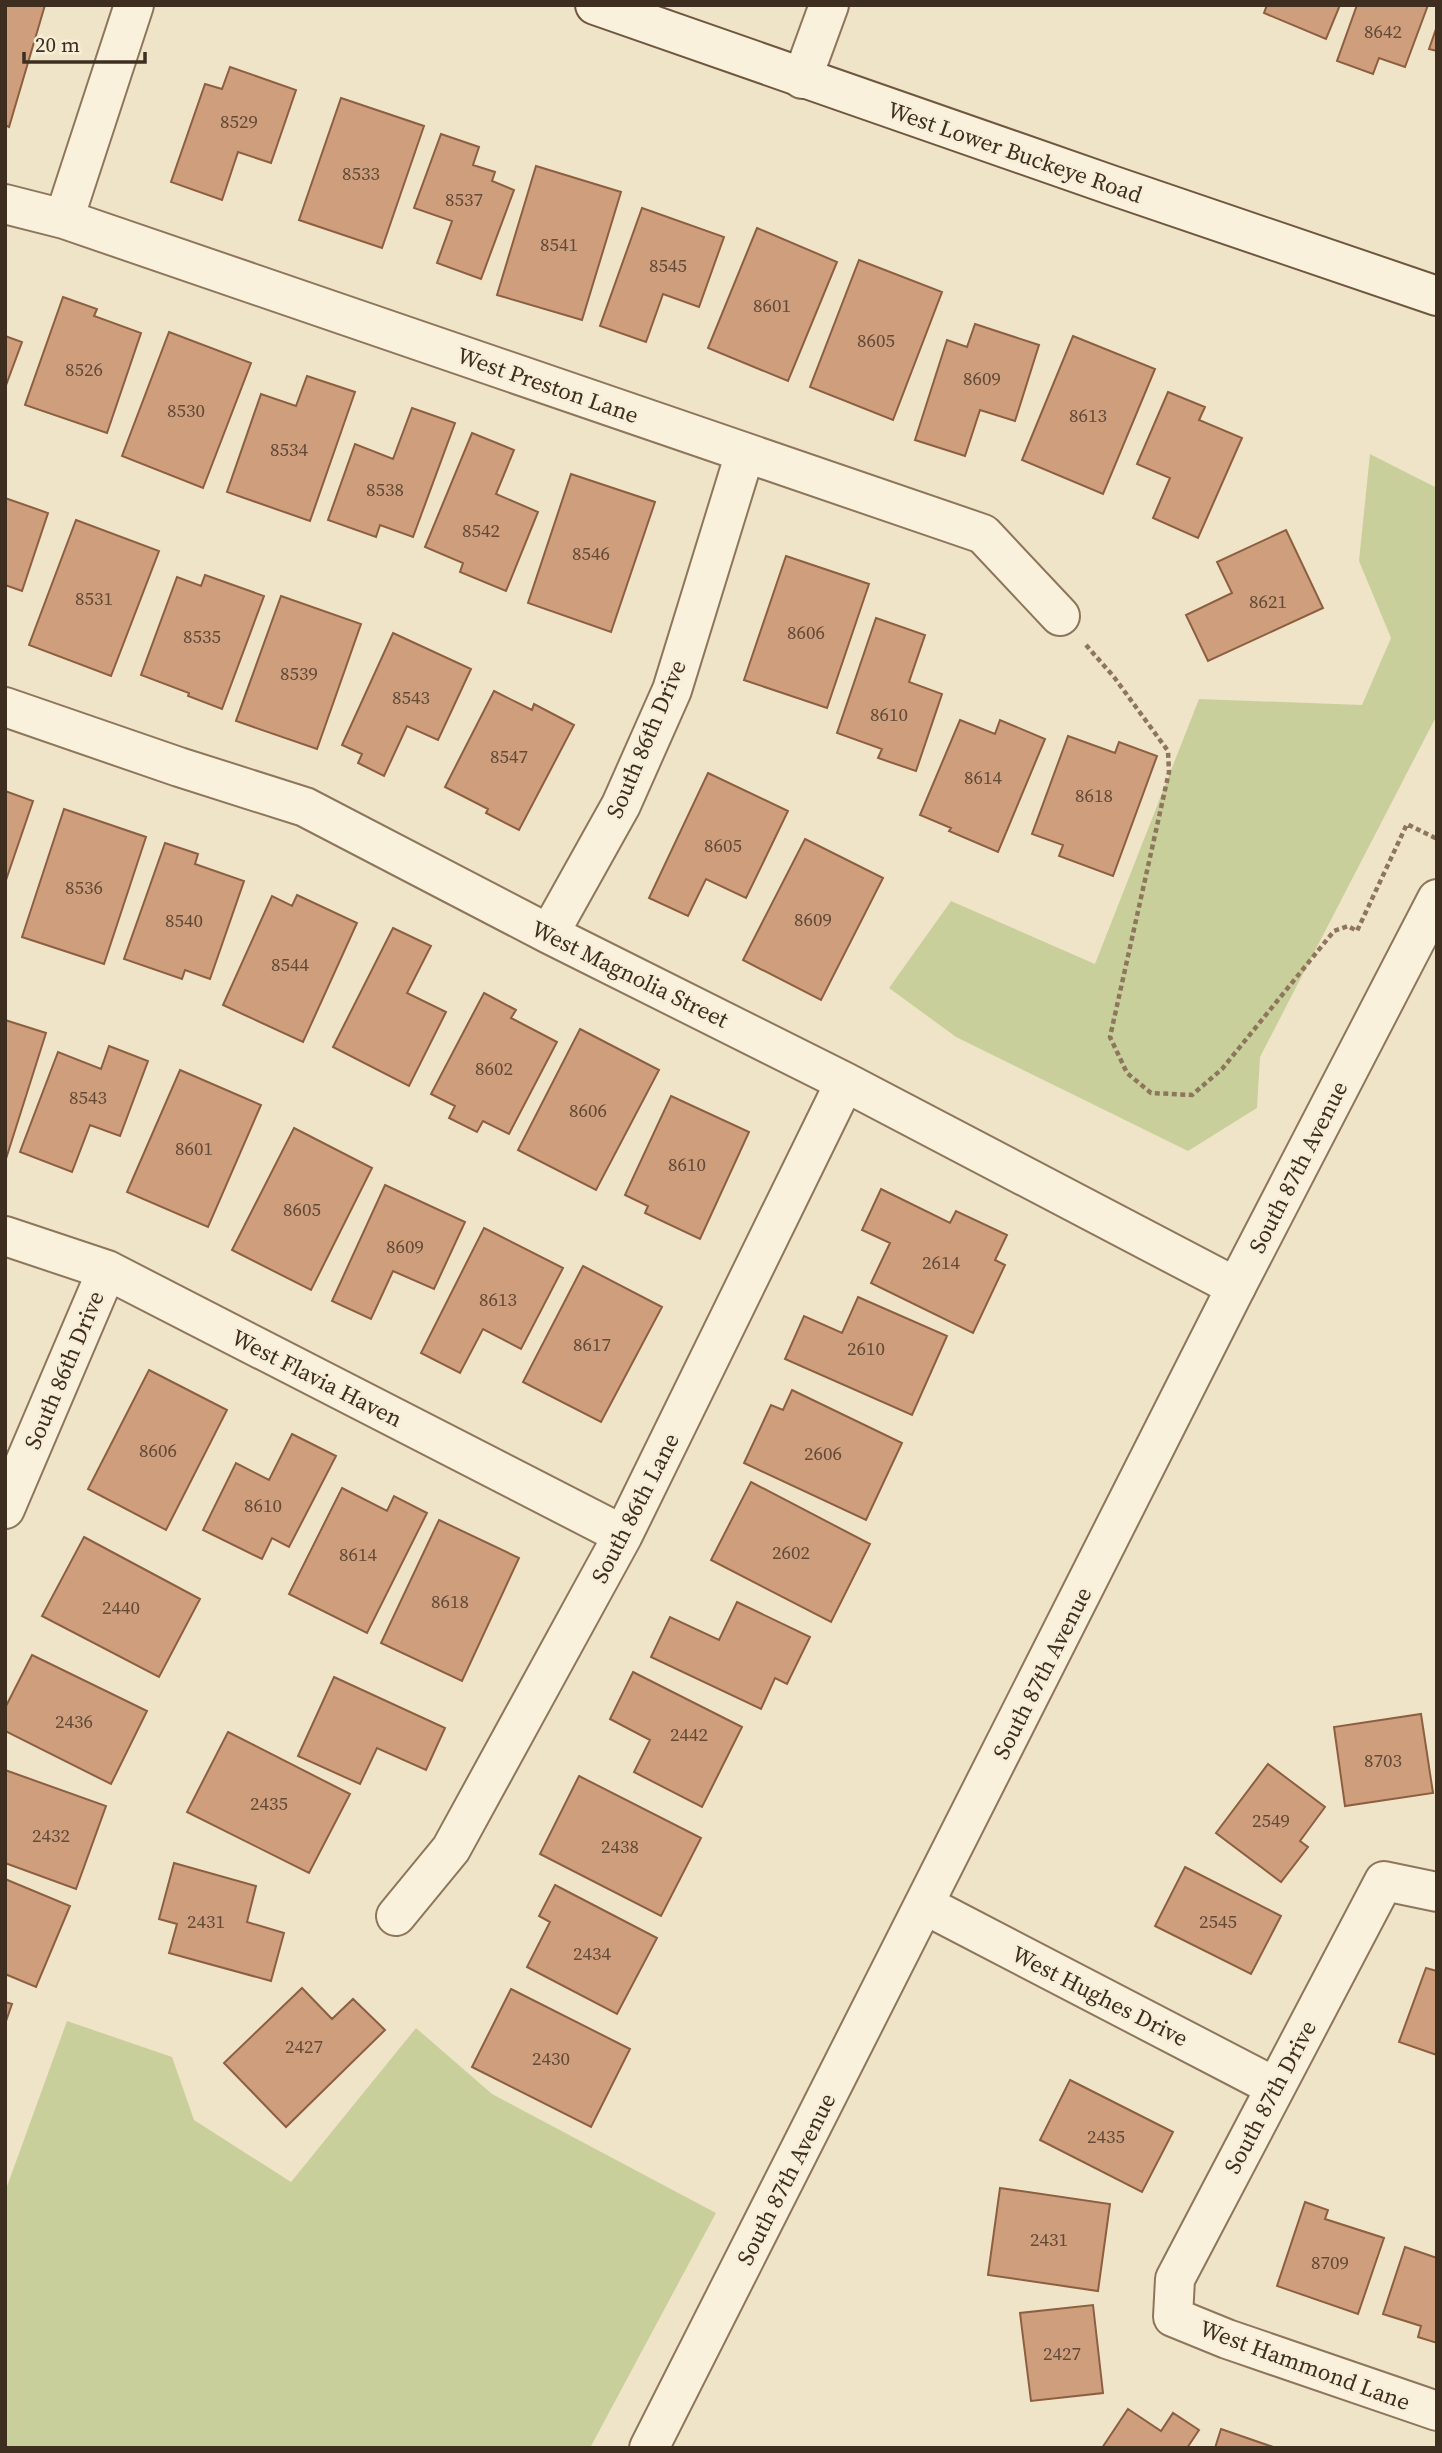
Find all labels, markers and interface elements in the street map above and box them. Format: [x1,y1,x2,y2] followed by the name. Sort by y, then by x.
[1364,18,1402,44] house number: 8642
[24,21,145,65] scale bar
[35,30,80,59] text: 20 m
[883,93,1147,211] street label: West Lower Buckeye Road
[220,108,258,134] house number: 8529
[342,160,380,186] house number: 8533
[445,186,483,212] house number: 8537
[540,231,578,257] house number: 8541
[649,252,687,278] house number: 8545
[753,292,791,318] house number: 8601
[857,327,895,353] house number: 8605
[453,339,643,431] street label: West Preston Lane
[65,356,103,382] house number: 8526
[963,365,1001,391] house number: 8609
[167,397,205,423] house number: 8530
[1069,402,1107,428] house number: 8613
[270,436,308,462] house number: 8534
[366,476,404,502] house number: 8538
[462,517,500,543] house number: 8542
[572,540,610,566] house number: 8546
[75,585,113,611] house number: 8531
[1249,588,1287,614] house number: 8621
[787,619,825,645] house number: 8606
[183,623,221,649] house number: 8535
[598,655,694,823] street label: South 86th Drive
[280,660,318,686] house number: 8539
[392,684,430,710] house number: 8543
[870,701,908,727] house number: 8610
[490,743,528,769] house number: 8547
[964,764,1002,790] house number: 8614
[1075,782,1113,808] house number: 8618
[704,832,742,858] house number: 8605
[65,874,103,900] house number: 8536
[794,906,832,932] house number: 8609
[165,907,203,933] house number: 8540
[526,912,734,1036] street label: West Magnolia Street
[271,951,309,977] house number: 8544
[475,1055,513,1081] house number: 8602
[1241,1075,1355,1259] street label: South 87th Avenue
[69,1084,107,1110] house number: 8543
[569,1097,607,1123] house number: 8606
[175,1135,213,1161] house number: 8601
[668,1151,706,1177] house number: 8610
[283,1196,321,1222] house number: 8605
[386,1233,424,1259] house number: 8609
[922,1249,960,1275] house number: 2614
[16,1286,112,1454] street label: South 86th Drive
[479,1286,517,1312] house number: 8613
[226,1321,408,1435] street label: West Flavia Haven
[573,1331,611,1357] house number: 8617
[847,1335,885,1361] house number: 2610
[583,1427,687,1589] street label: South 86th Lane
[139,1437,177,1463] house number: 8606
[804,1440,842,1466] house number: 2606
[244,1492,282,1518] house number: 8610
[772,1539,810,1565] house number: 2602
[339,1541,377,1567] house number: 8614
[985,1581,1099,1765] street label: South 87th Avenue
[431,1588,469,1614] house number: 8618
[102,1594,140,1620] house number: 2440
[55,1708,93,1734] house number: 2436
[670,1721,708,1747] house number: 2442
[1364,1747,1402,1773] house number: 8703
[250,1790,288,1816] house number: 2435
[1252,1807,1290,1833] house number: 2549
[32,1822,70,1848] house number: 2432
[601,1833,639,1859] house number: 2438
[187,1908,225,1934] house number: 2431
[1199,1908,1237,1934] house number: 2545
[1006,1938,1194,2054] street label: West Hughes Drive
[573,1940,611,1966] house number: 2434
[1216,2015,1324,2179] street label: South 87th Drive
[285,2033,323,2059] house number: 2427
[532,2045,570,2071] house number: 2430
[729,2087,843,2271] street label: South 87th Avenue
[1087,2123,1125,2149] house number: 2435
[1030,2226,1068,2252] house number: 2431
[1311,2249,1349,2275] house number: 8709
[1195,2312,1415,2418] street label: West Hammond Lane
[1043,2340,1081,2366] house number: 2427

